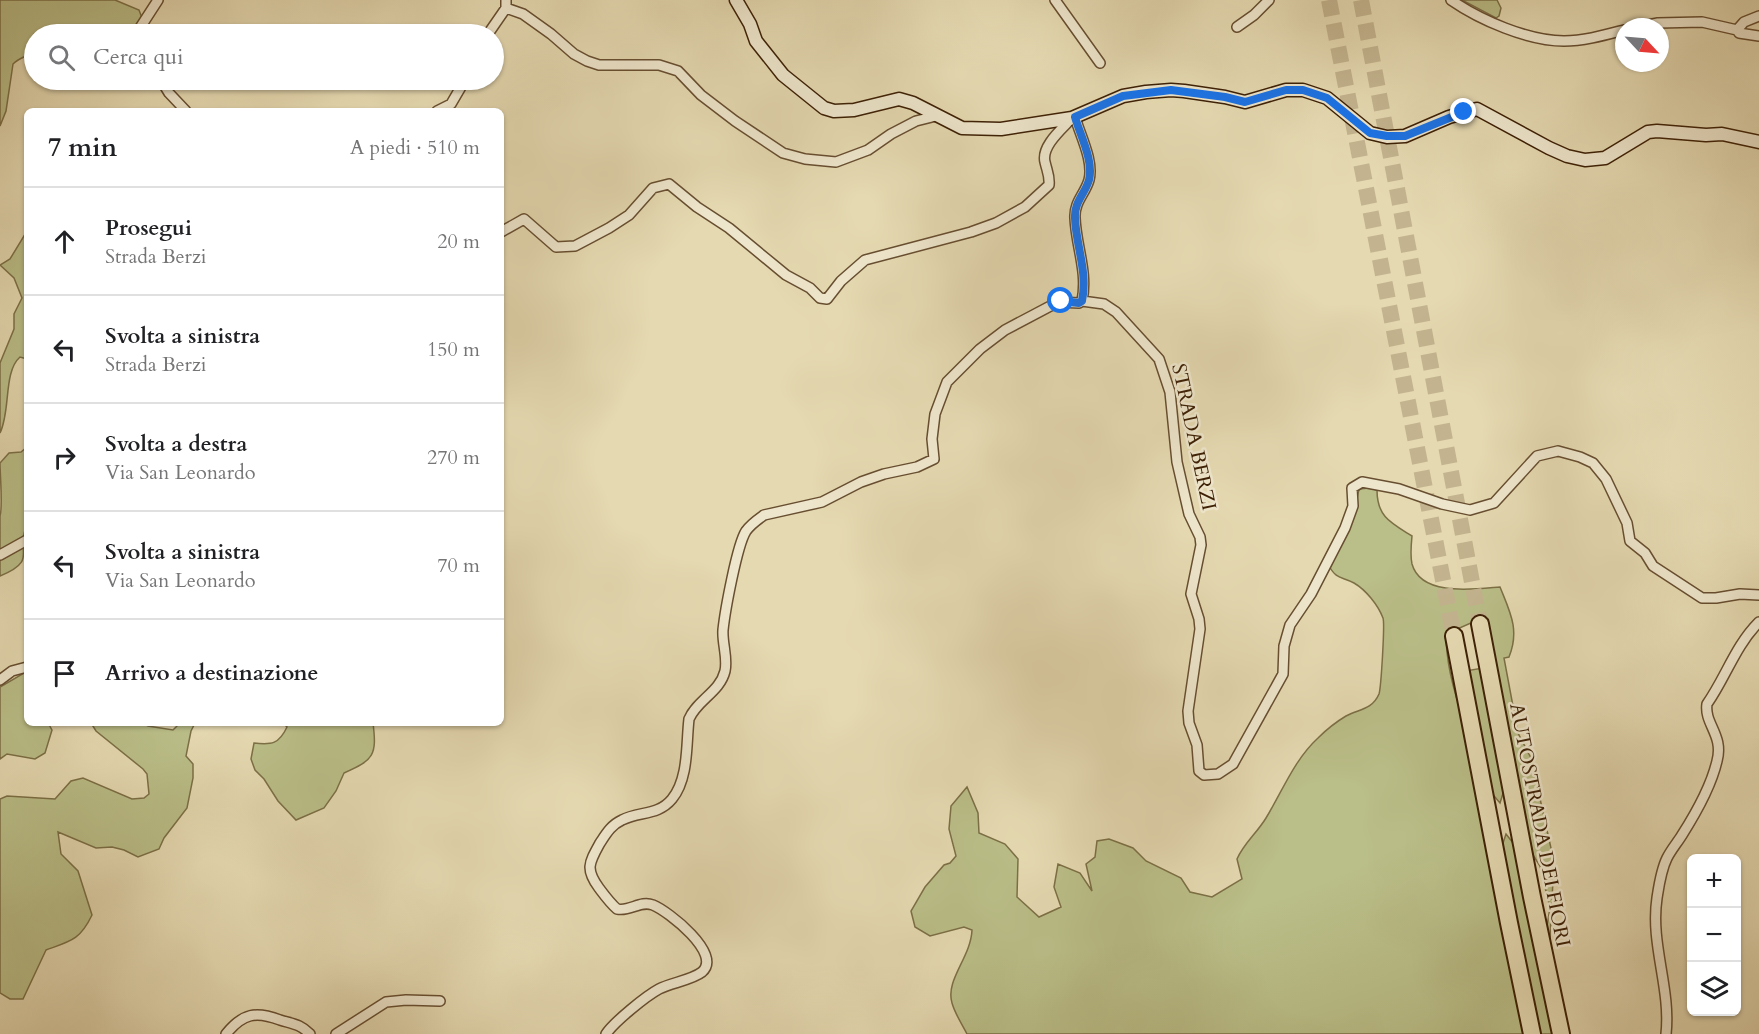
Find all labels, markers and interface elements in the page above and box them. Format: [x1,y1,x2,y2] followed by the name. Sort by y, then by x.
[1615,18,1669,72] north arrow
[24,24,504,90] search box
[45,41,78,74] icon: search
[93,42,183,72] text: Cerca qui
[1450,98,1476,124] route end
[48,130,117,165] text: 7 min
[350,134,480,161] text: A piedi · 510 m
[105,213,192,243] text: Prosegui
[48,225,81,258] icon: ahead
[437,228,480,255] text: 20 m
[105,243,206,270] text: Strada Berzi
[1047,287,1073,313] route start
[105,321,260,351] text: Svolta a sinistra
[48,333,81,366] icon: left
[427,336,480,363] text: 150 m
[105,351,206,378] text: Strada Berzi
[1165,361,1223,513] street label: STRADA BERZI
[105,429,247,459] text: Svolta a destra
[48,441,81,474] icon: right
[427,444,480,471] text: 270 m
[105,459,256,486] text: Via San Leonardo
[105,537,260,567] text: Svolta a sinistra
[48,549,81,582] icon: left
[437,552,480,579] text: 70 m
[105,567,256,594] text: Via San Leonardo
[48,657,81,690] icon: arrive
[105,658,318,688] text: Arrivo a destinazione
[1503,701,1577,949] street label: AUTOSTRADA DEI FIORI
[1687,854,1741,1016] map controls
[1687,854,1741,908] button: +
[1687,908,1741,962] button: −
[1687,962,1741,1016] button: layers

